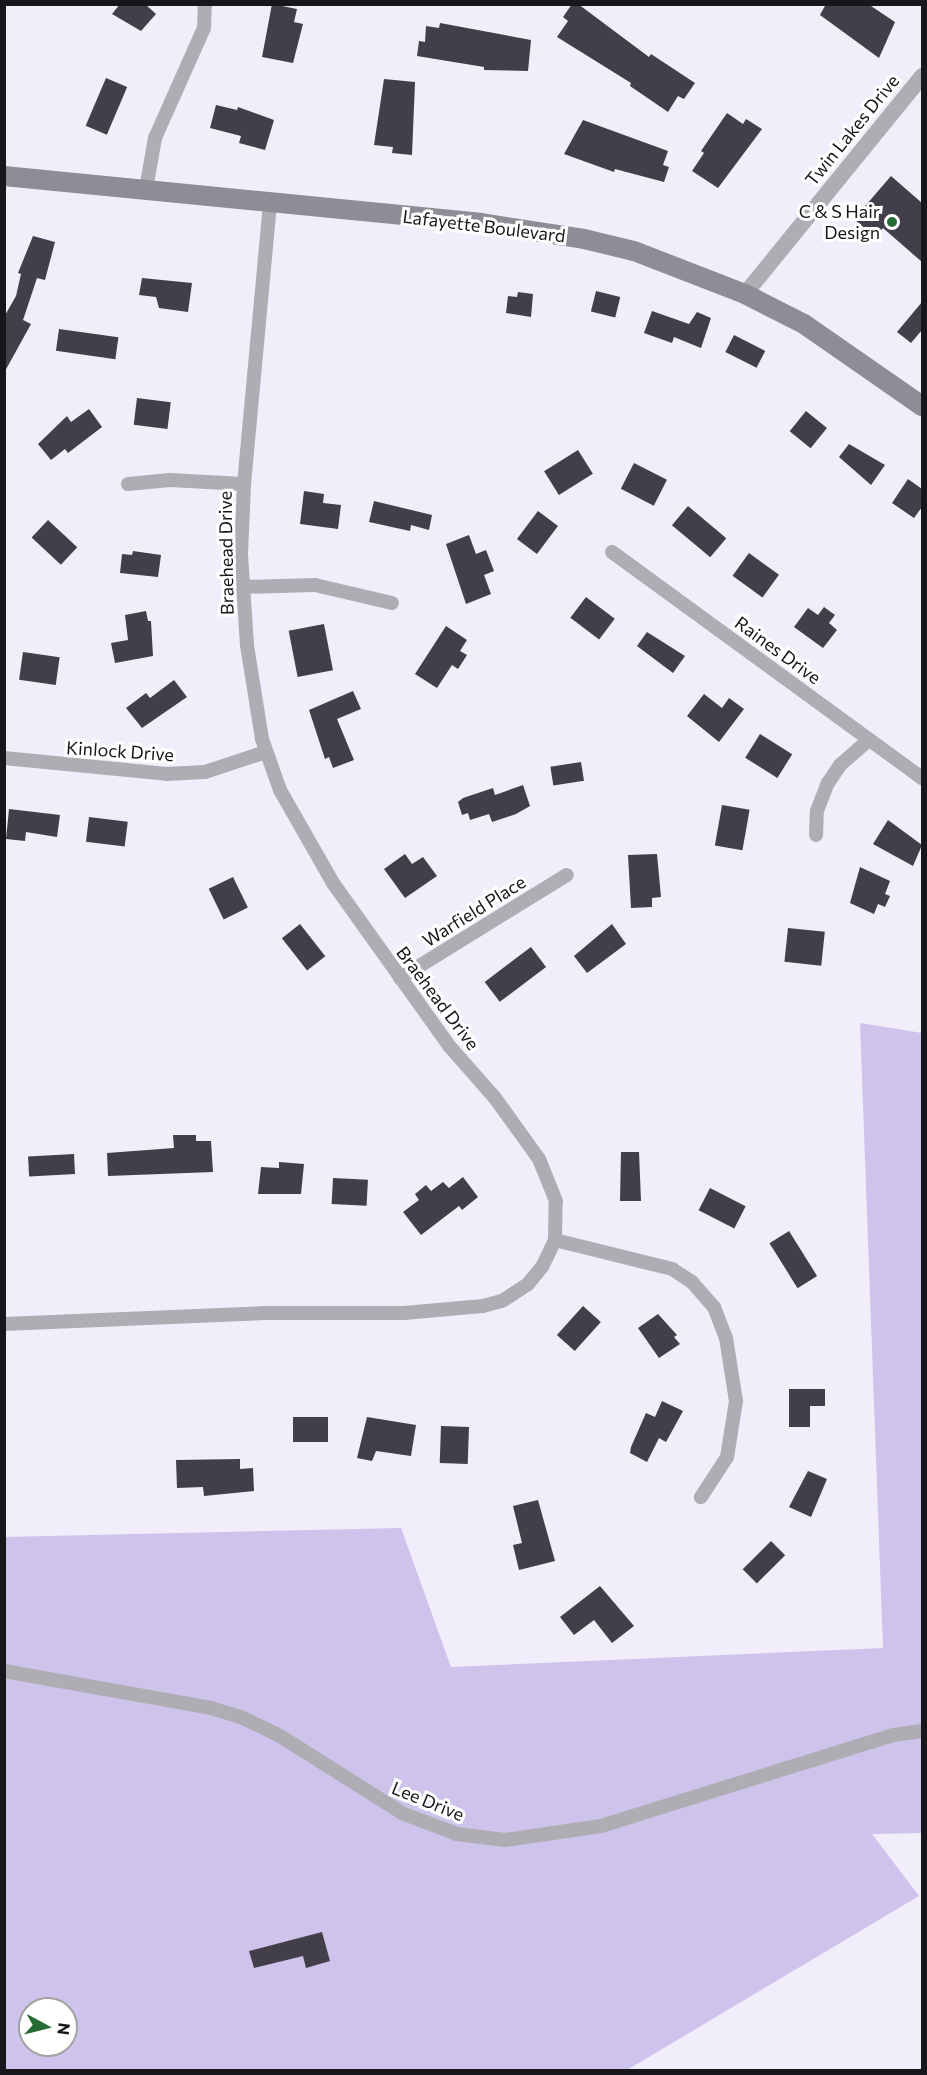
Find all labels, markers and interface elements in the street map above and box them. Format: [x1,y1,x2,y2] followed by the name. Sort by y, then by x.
[801,70,903,190] street label: Twin Lakes Drive
[799,201,880,244] place label: C & S Hair Design
[401,205,567,247] street label: Lafayette Boulevard
[885,215,899,229] marker: C & S Hair Design
[214,491,238,615] street label: Braehead Drive
[731,612,825,688] street label: Raines Drive
[65,736,175,766] street label: Kinlock Drive
[419,871,529,951] street label: Warfield Place
[392,942,484,1054] street label: Braehead Drive
[389,1777,467,1825] street label: Lee Drive
[18,1997,78,2057] north arrow
[54,2022,75,2036] text: N

